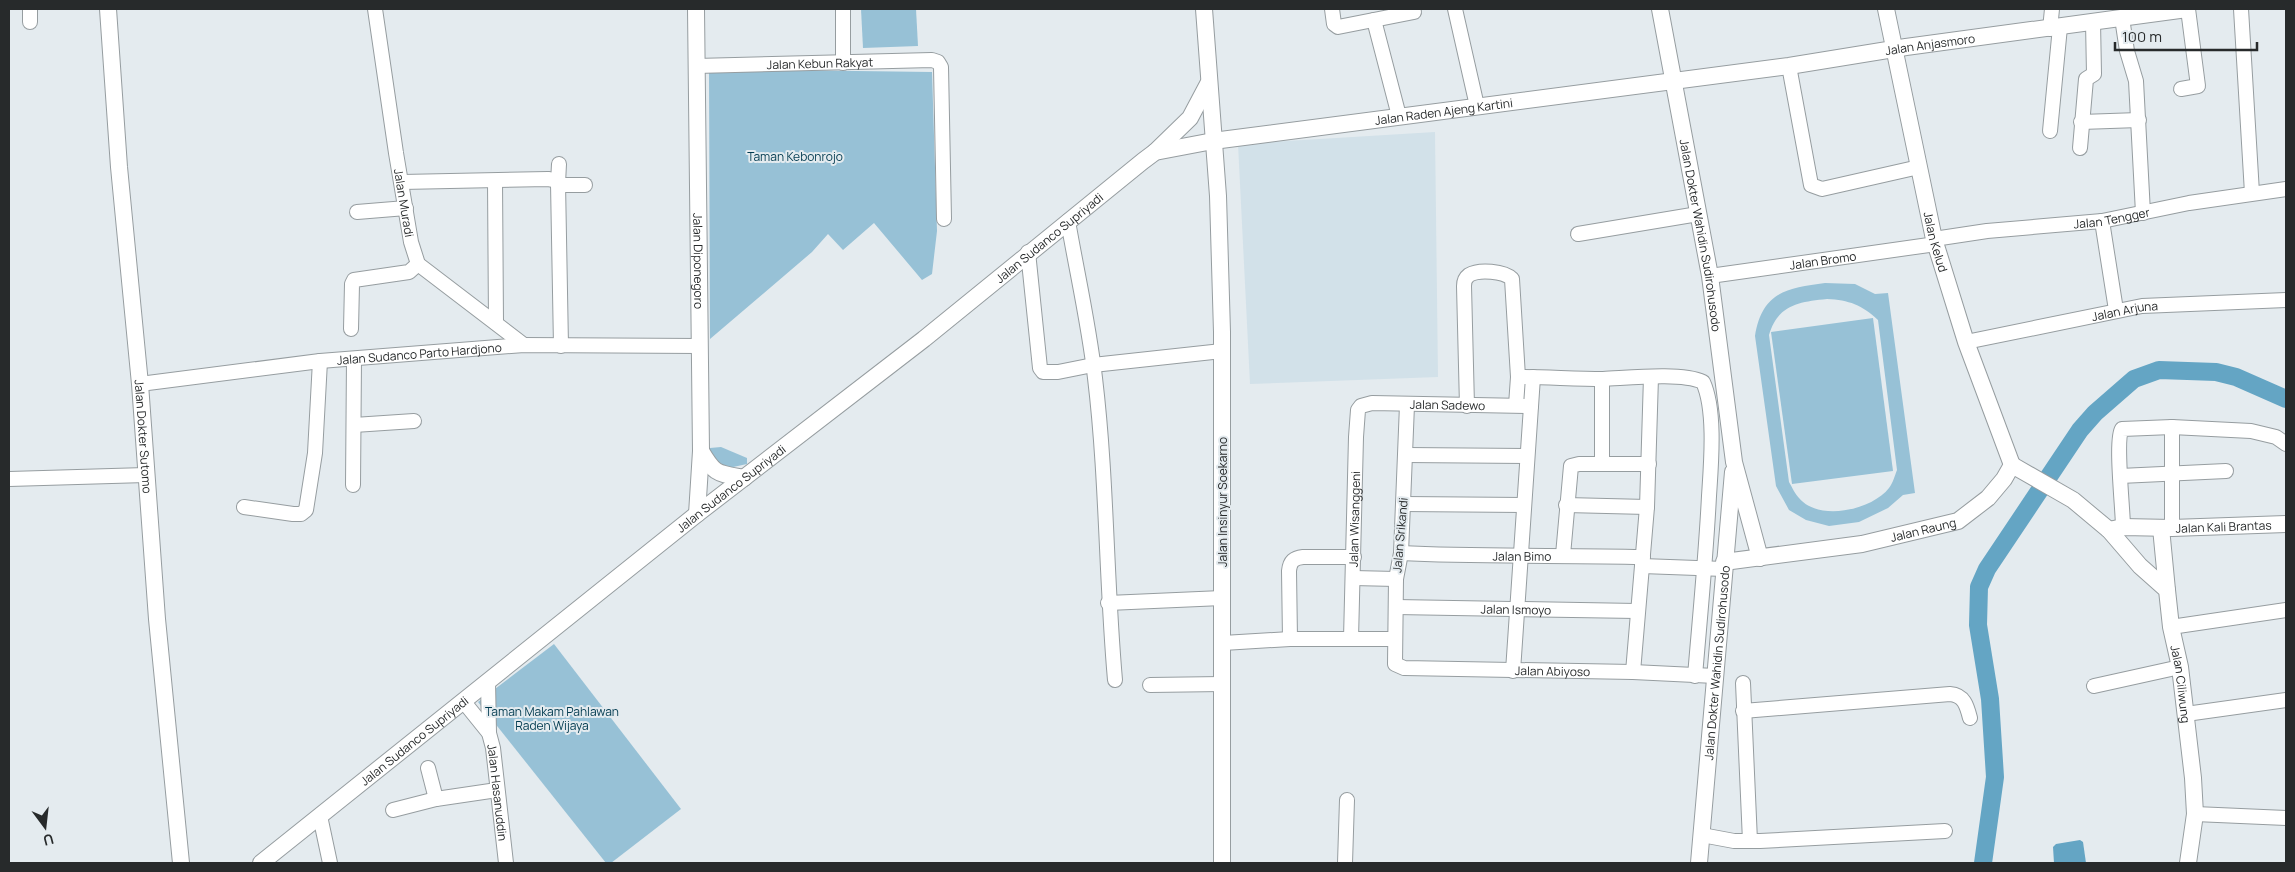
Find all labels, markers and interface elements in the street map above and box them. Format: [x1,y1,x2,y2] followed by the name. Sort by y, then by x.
[2115,20,2258,52] scale bar
[2122,26,2162,47] text: 100 m
[1884,29,1976,59] street label: Jalan Anjasmoro
[767,53,874,73] street label: Jalan Kebun Rakyat
[1374,94,1514,128] street label: Jalan Raden Ajeng Kartini
[1676,138,1726,333] street label: Jalan Dokter Wahidin Sudirohusodo
[747,148,843,165] park label: Taman Kebonrojo
[390,167,419,238] street label: Jalan Muradi
[991,189,1106,286] street label: Jalan Sudanco Supriyadi
[2073,203,2152,232] street label: Jalan Tengger
[1920,210,1952,274] street label: Jalan Kelud
[690,213,708,309] street label: Jalan Diponegoro
[1788,247,1857,273] street label: Jalan Bromo
[2090,297,2158,325] street label: Jalan Arjuna
[336,338,502,368] street label: Jalan Sudanco Parto Hardjono
[131,379,156,494] street label: Jalan Dokter Sutomo
[1410,395,1485,414] street label: Jalan Sadewo
[1214,437,1231,567] street label: Jalan Insinyur Soekarno
[673,440,789,536] street label: Jalan Sudanco Supriyadi
[1344,471,1364,567] street label: Jalan Wisanggeni
[1388,497,1412,573] street label: Jalan Srikandi
[1889,513,1958,545] street label: Jalan Raung
[2175,516,2272,536] street label: Jalan Kali Brantas
[1493,547,1551,564] street label: Jalan Bimo
[1699,565,1733,761] street label: Jalan Dokter Wahidin Sudirohusodo
[1481,600,1551,618] street label: Jalan Ismoyo
[2167,643,2195,724] street label: Jalan Ciliwung
[1515,661,1590,680] street label: Jalan Abiyoso
[356,692,472,789] street label: Jalan Sudanco Supriyadi
[485,703,619,734] park label: Taman Makam Pahlawan Raden Wijaya
[484,742,512,842] street label: Jalan Hasanuddin
[20,802,70,852] north arrow
[41,830,56,851] text: U

